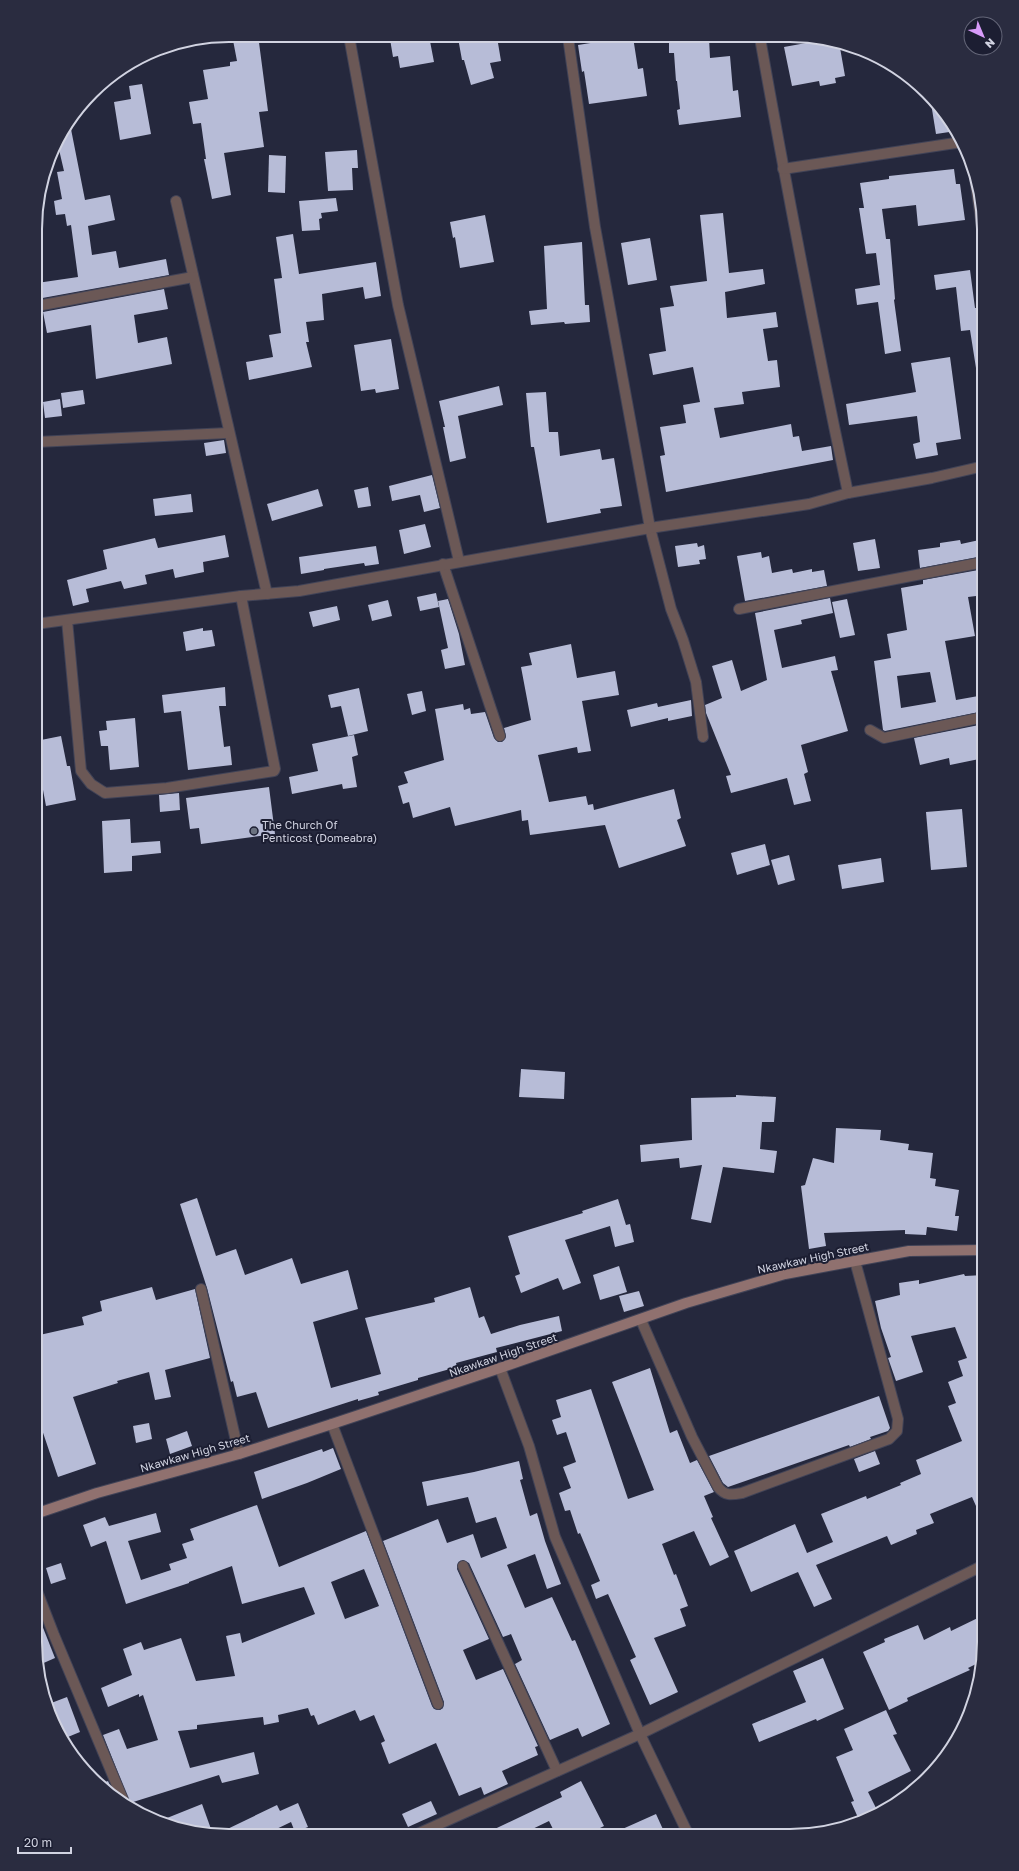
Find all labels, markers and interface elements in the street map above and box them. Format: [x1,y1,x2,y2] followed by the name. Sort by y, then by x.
[963,16,1003,56] north arrow
[983,36,998,51] text: N
[262,818,377,844] place label: The Church Of Penticost (Domeabra)
[249,826,259,836] marker: The Church Of Penticost (Domeabra)
[756,1239,870,1276] street label: Nkawkaw High Street
[447,1330,559,1379] street label: Nkawkaw High Street
[139,1431,251,1474] street label: Nkawkaw High Street
[18,1829,71,1855] scale bar
[24,1835,52,1850] text: 20 m

